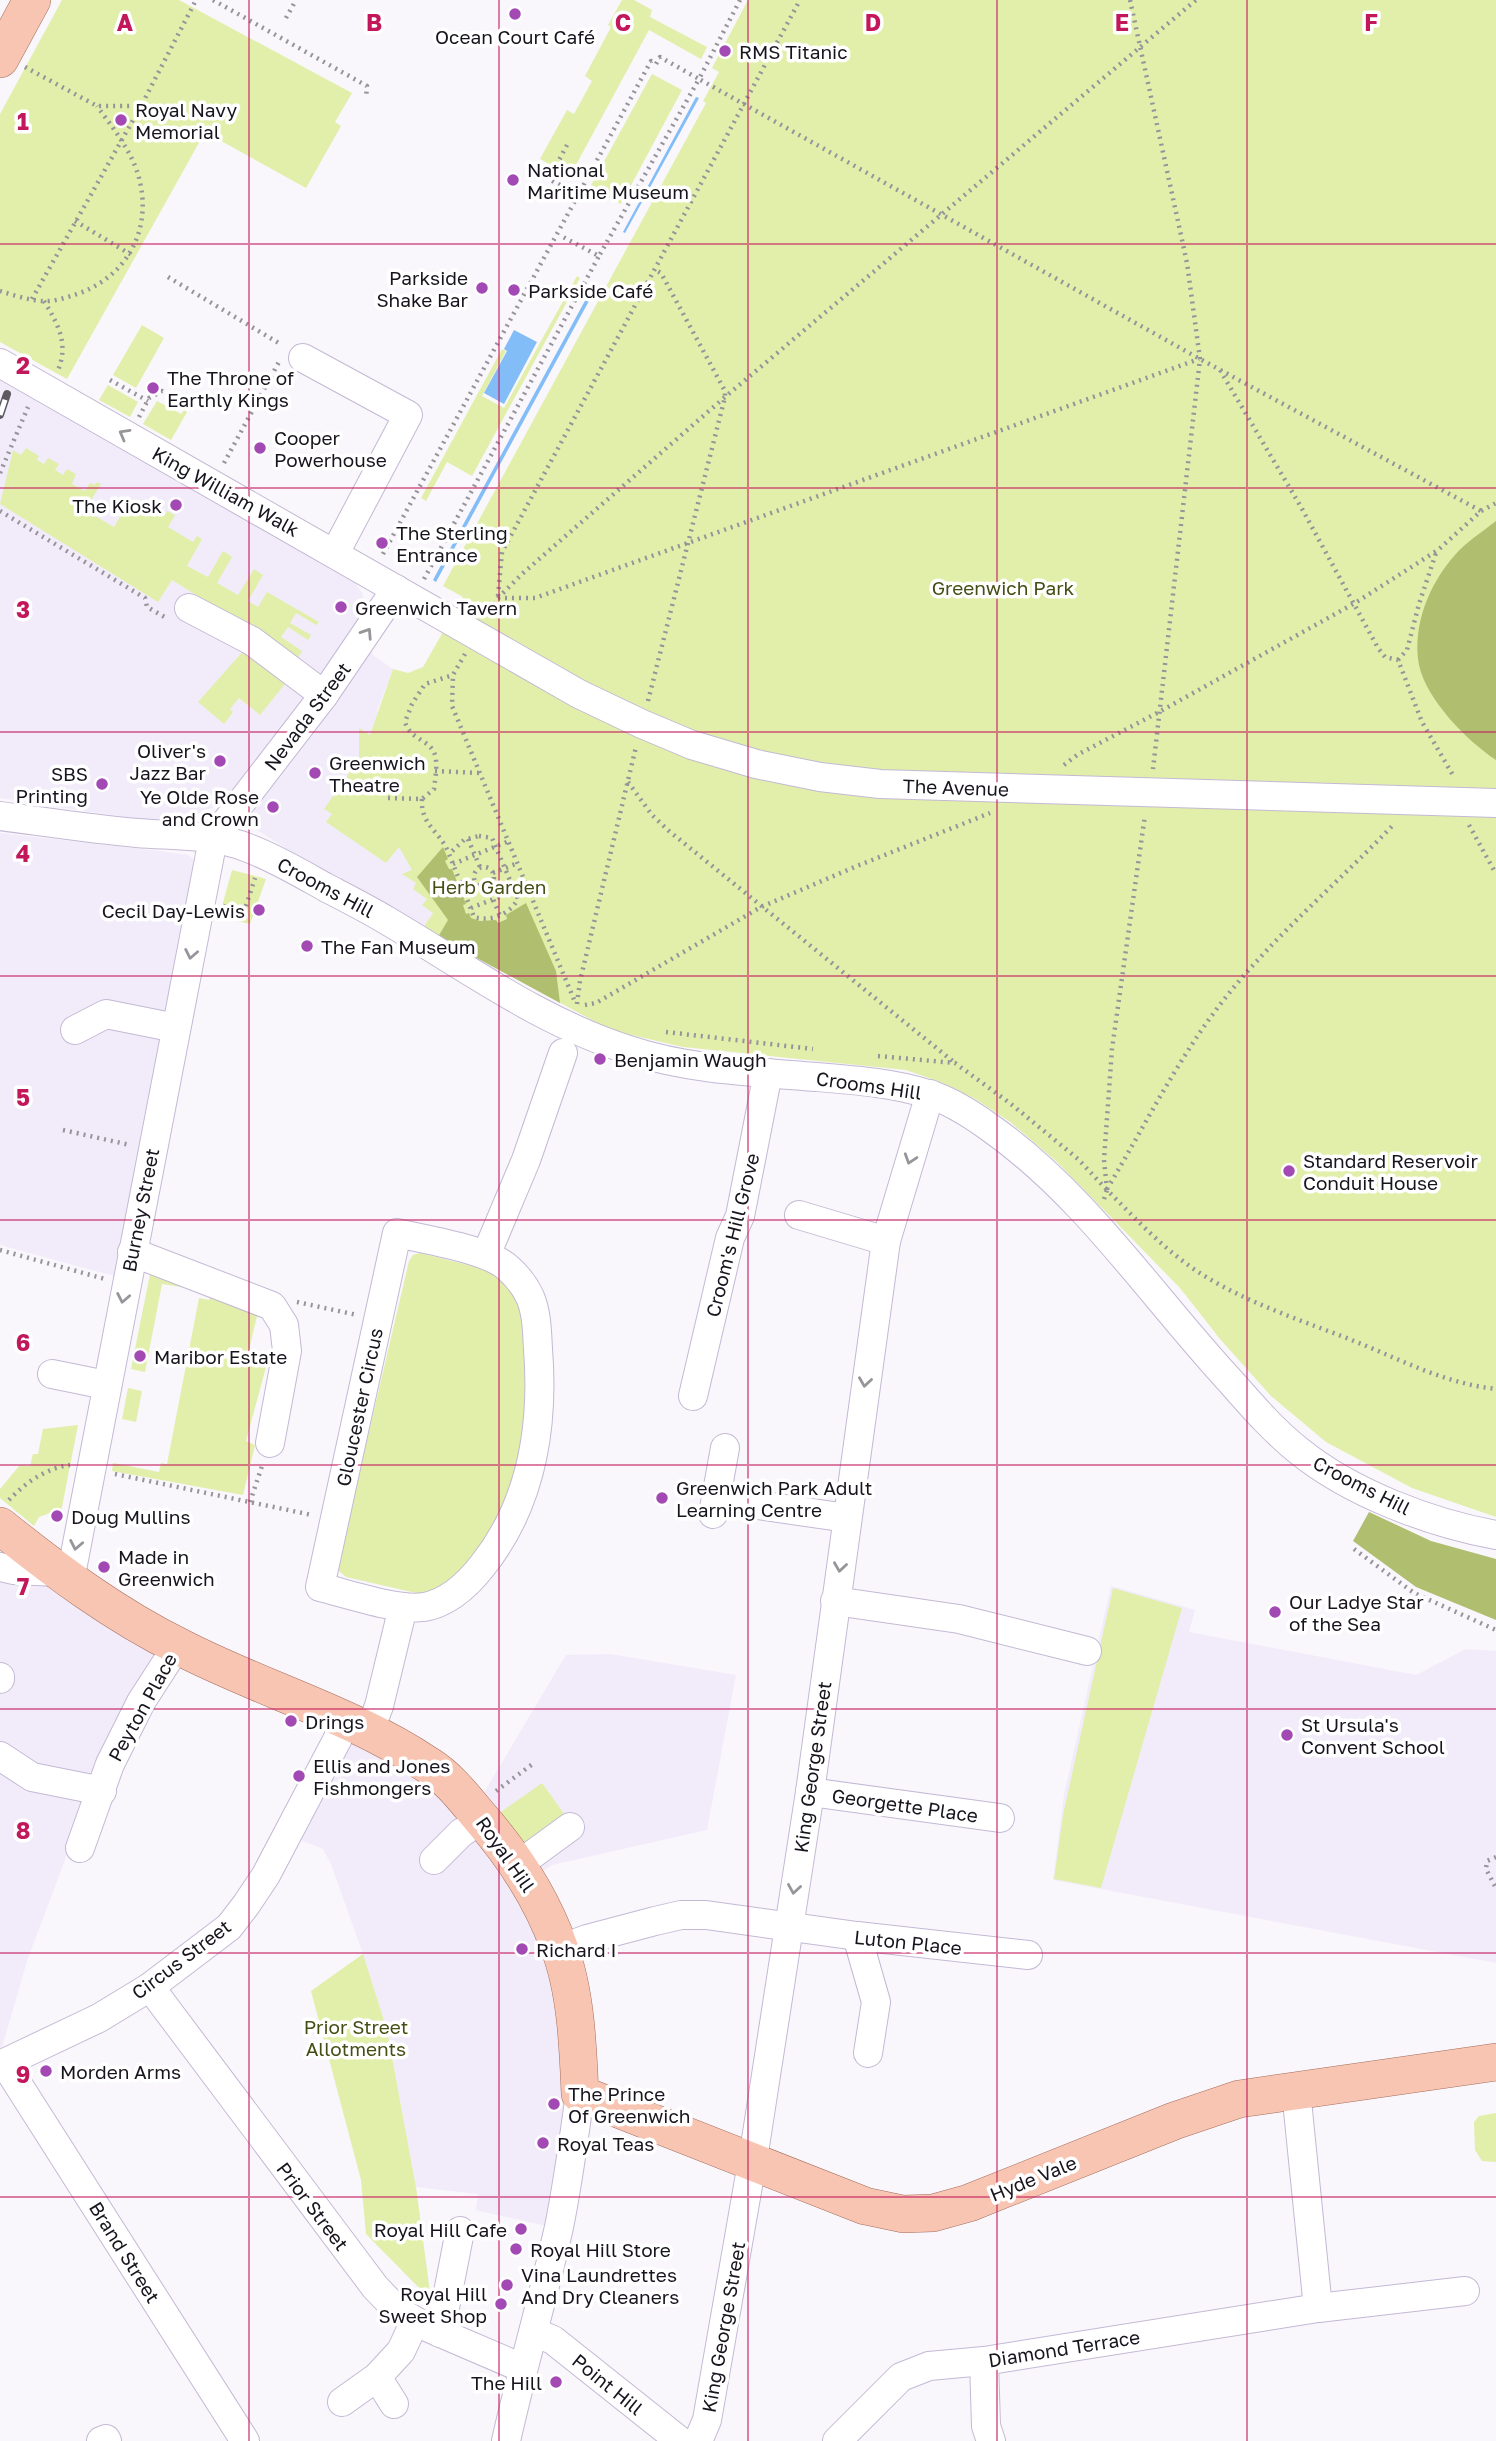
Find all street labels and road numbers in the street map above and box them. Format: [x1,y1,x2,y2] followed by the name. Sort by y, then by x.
[149,441,304,541] street label: King William Walk
[259,657,355,775] street label: Nevada Street
[902,774,1010,800] street label: The Avenue
[274,852,378,922] street label: Crooms Hill
[815,1066,923,1104] street label: Crooms Hill
[117,1146,163,1274] street label: Burney Street
[701,1151,763,1319] street label: Croom's Hill Grove
[331,1326,387,1488] street label: Gloucester Circus
[1309,1451,1415,1519] street label: Crooms Hill
[103,1649,181,1765] street label: Peyton Place
[789,1680,835,1854] street label: King George Street
[831,1783,979,1827] street label: Georgette Place
[472,1812,540,1896] street label: Royal Hill
[127,1914,235,2004] street label: Circus Street
[853,1925,963,1959] street label: Luton Place
[986,2150,1080,2206] street label: Hyde Vale
[272,2157,354,2255] street label: Prior Street
[85,2197,165,2307] street label: Brand Street
[697,2240,749,2414] street label: King George Street
[986,2325,1142,2371] street label: Diamond Terrace
[568,2349,648,2419] street label: Point Hill

